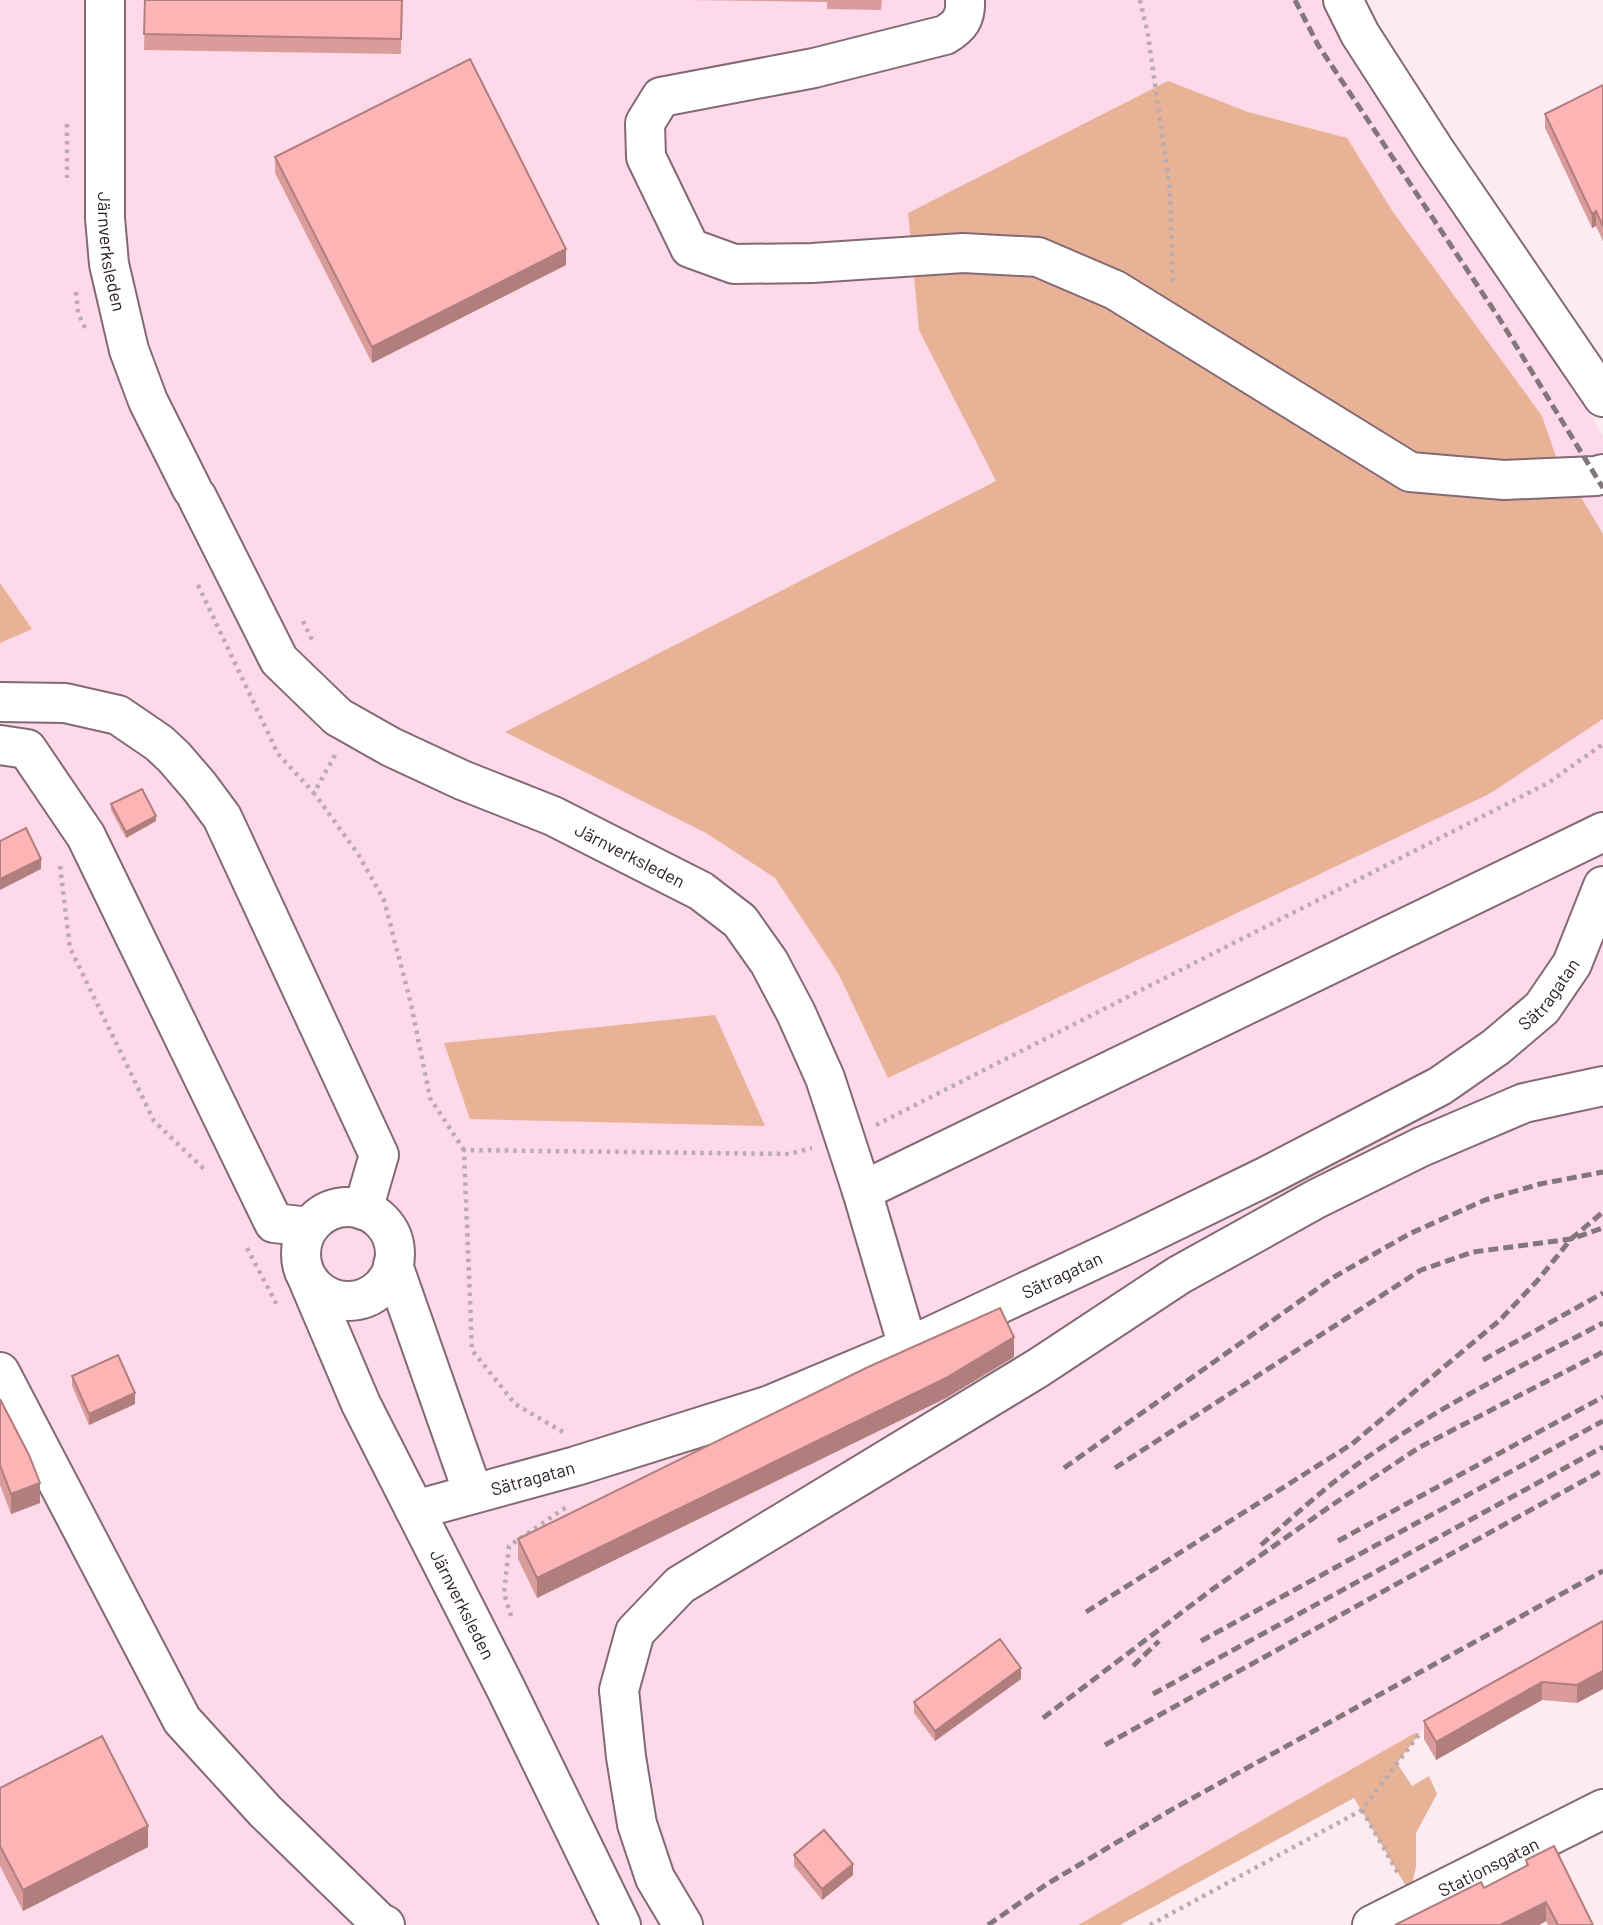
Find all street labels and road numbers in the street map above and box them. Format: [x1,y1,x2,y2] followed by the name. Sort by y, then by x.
[94,192,131,313] street label: Järnverksleden
[571,818,689,892] street label: Järnverksleden
[1513,954,1584,1035] street label: Sätragatan
[1018,1246,1106,1303] street label: Sätragatan
[488,1456,577,1500] street label: Sätragatan
[426,1545,500,1663] street label: Järnverksleden
[1434,1832,1542,1901] street label: Stationsgatan

